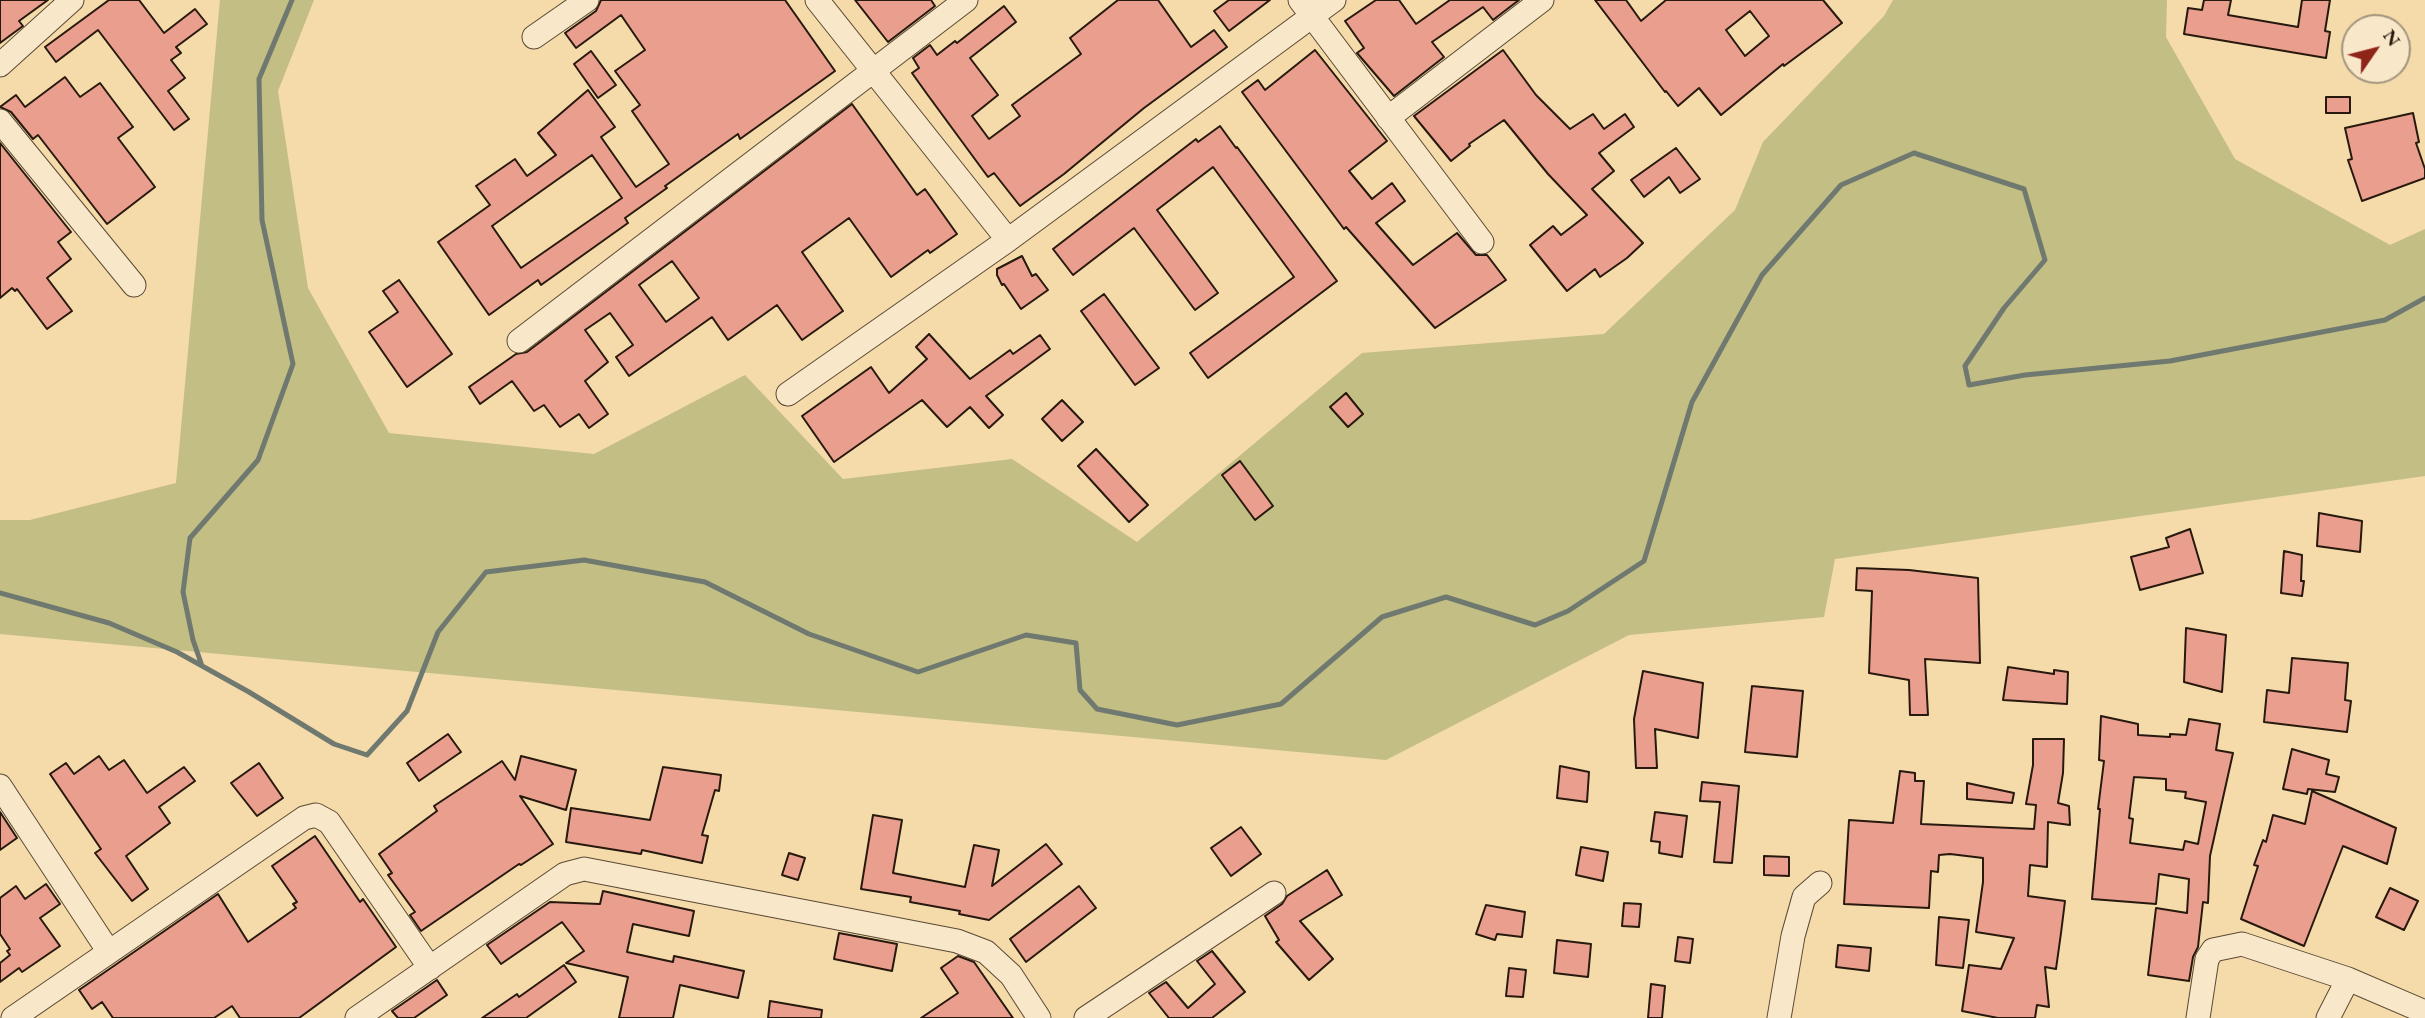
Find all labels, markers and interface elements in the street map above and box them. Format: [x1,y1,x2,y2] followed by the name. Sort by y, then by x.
[2341,14,2411,84] north arrow
[2377,24,2407,51] text: N

